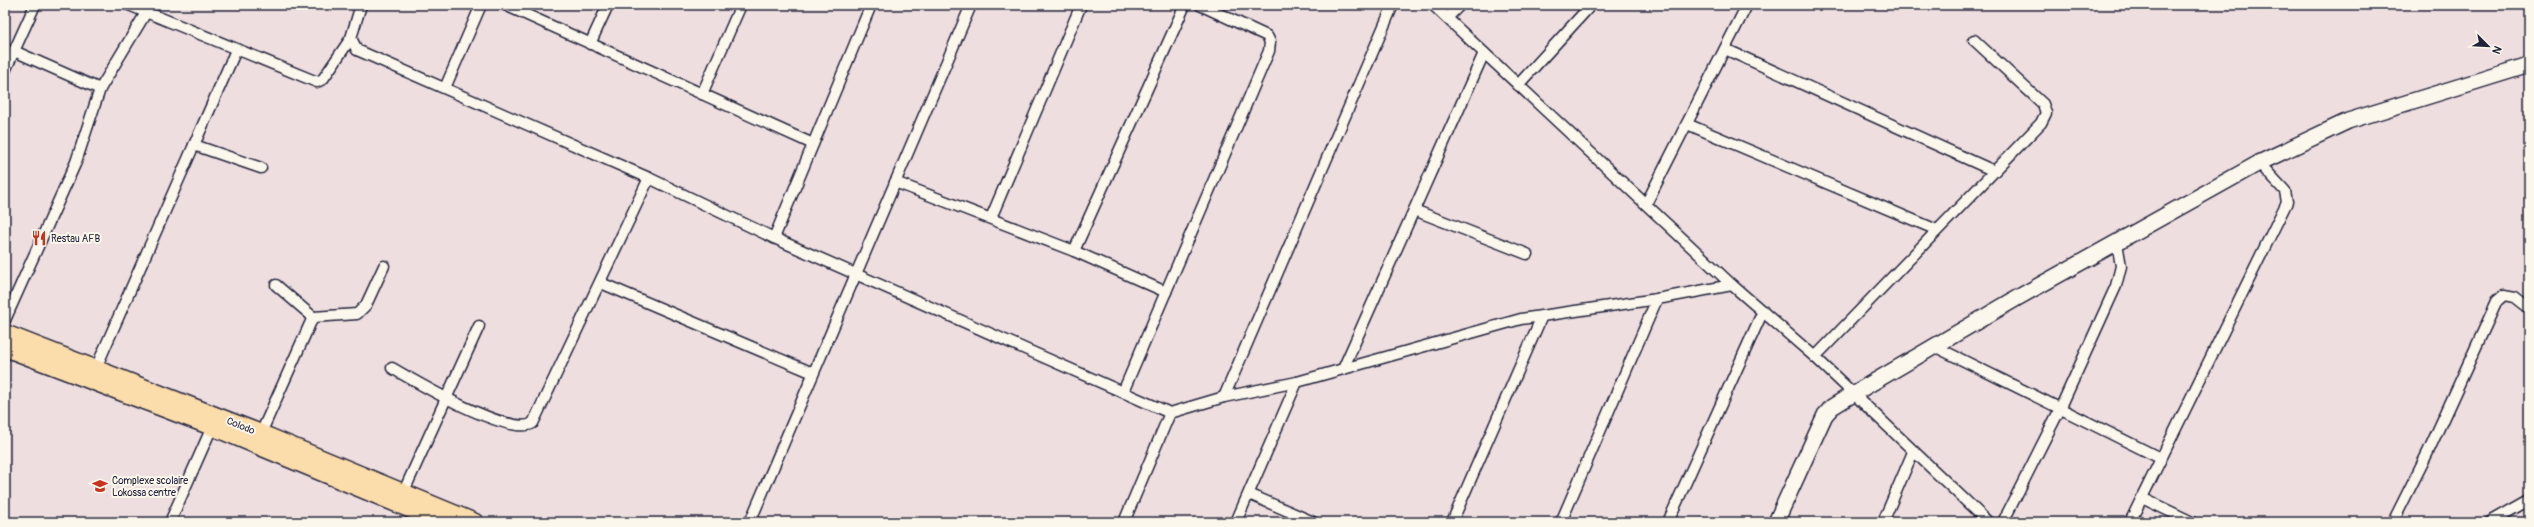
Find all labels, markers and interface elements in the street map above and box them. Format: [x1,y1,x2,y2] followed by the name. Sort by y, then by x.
[2468,26,2508,66] north arrow
[2489,44,2504,56] text: N
[30,229,48,247] restaurant icon: Restau AFB
[51,233,100,245] place label: Restau AFB
[225,415,257,437] street label: Colodo
[112,475,188,499] place label: Complexe scolaire Lokossa centre
[91,477,109,495] school or university icon: Complexe scolaire Lokossa centre

